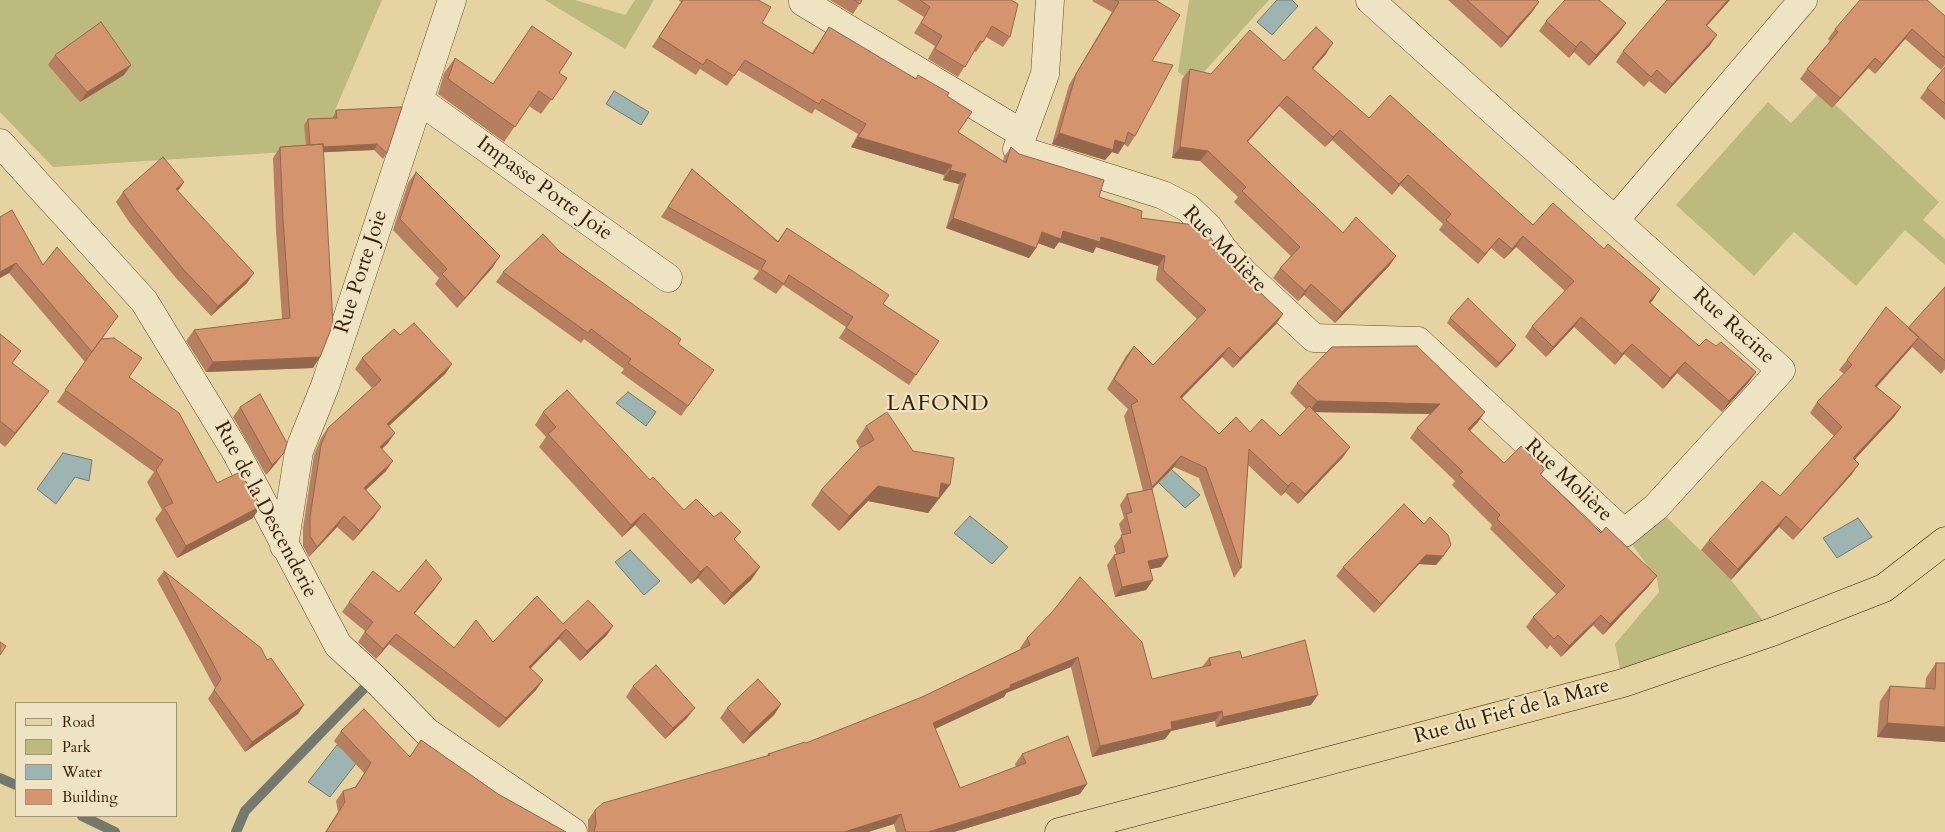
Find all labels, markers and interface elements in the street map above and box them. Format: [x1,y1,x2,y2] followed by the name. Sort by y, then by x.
[471,131,617,247] street label: Impasse Porte Joie
[1177,202,1271,298] street label: Rue Molière
[330,207,394,337] street label: Rue Porte Joie
[1687,284,1779,370] street label: Rue Racine
[886,392,990,418] district label: LAFOND
[208,417,322,603] street label: Rue de la Descenderie
[1519,434,1617,528] street label: Rue Molière
[1411,674,1613,750] street label: Rue du Fief de la Mare
[15,702,178,817] legend
[62,712,95,732] text: Road
[62,737,91,757] text: Park
[62,762,102,782] text: Water
[62,787,118,807] text: Building

